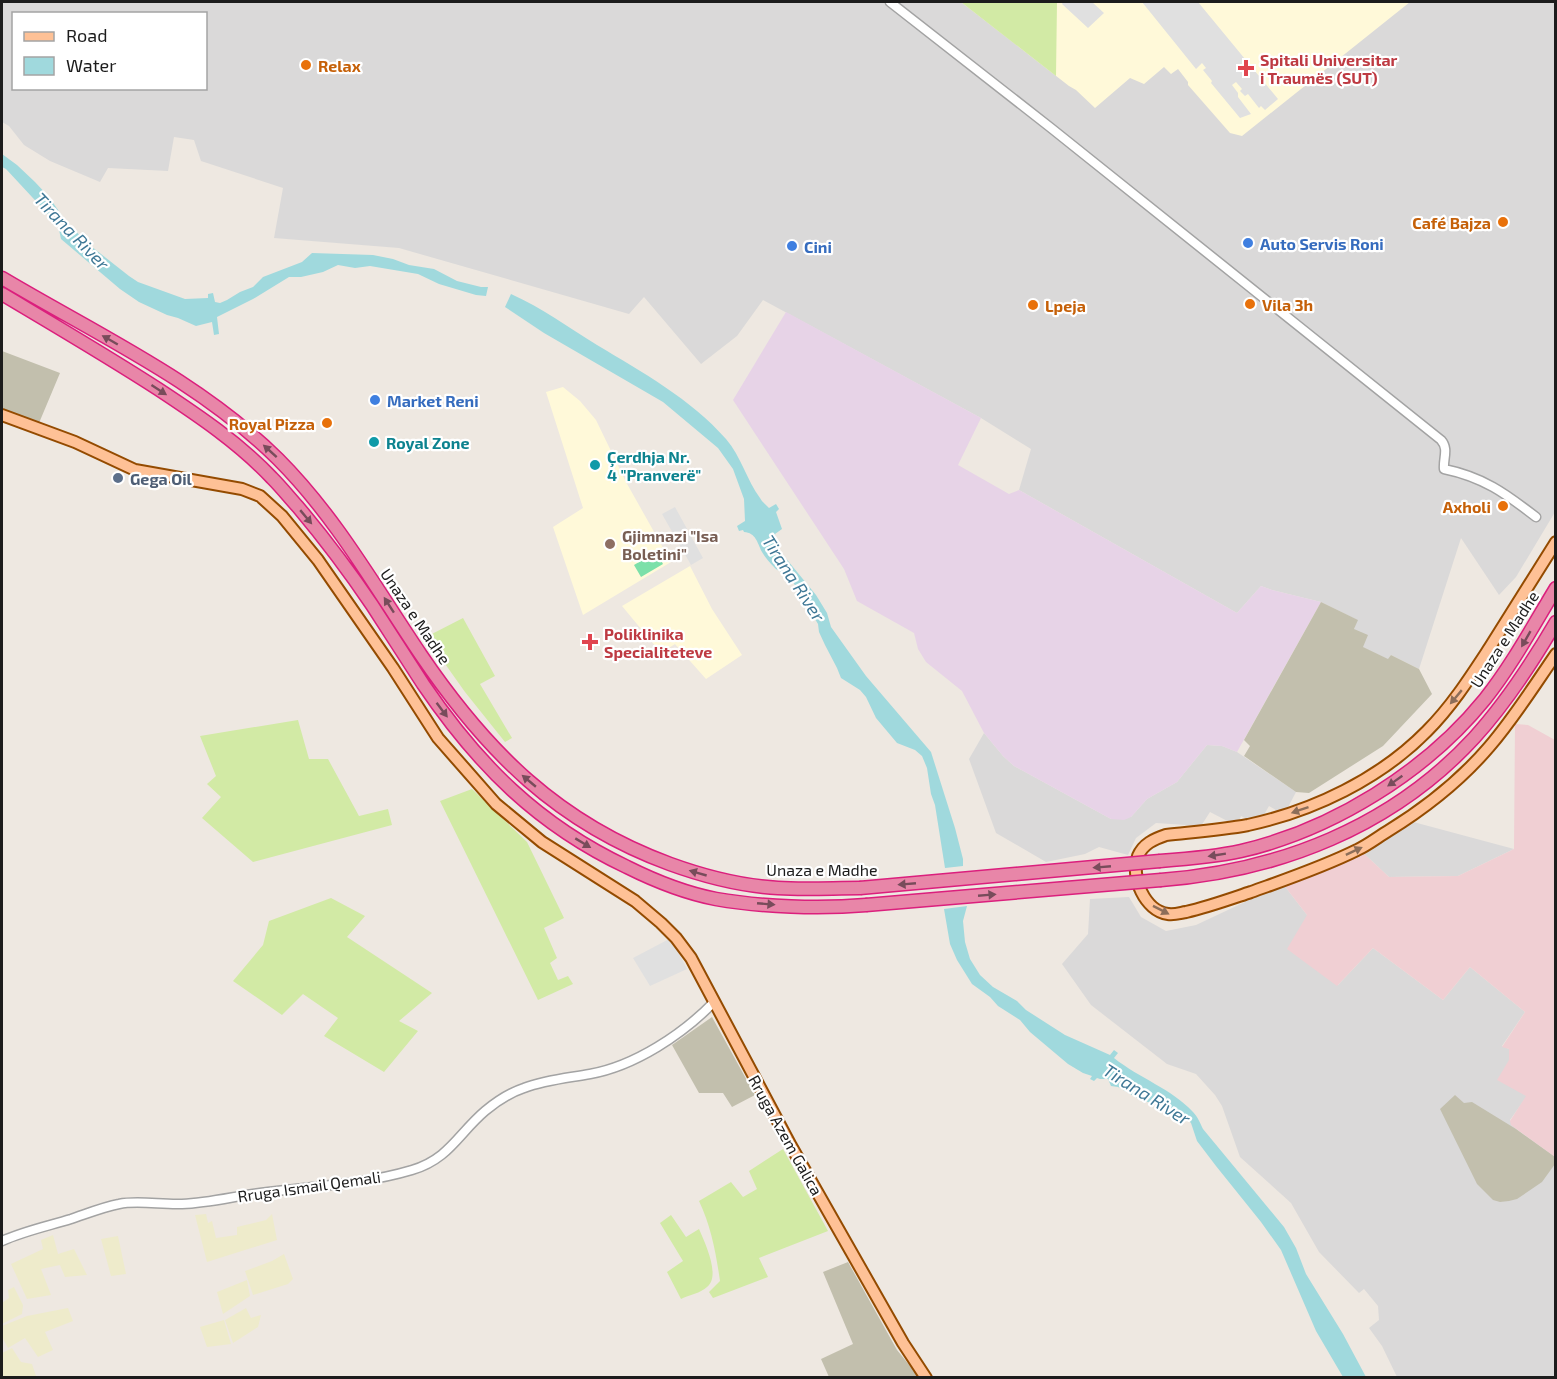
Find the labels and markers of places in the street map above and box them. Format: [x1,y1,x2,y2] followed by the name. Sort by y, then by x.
[1260,50,1398,87] place label: Spitali Universitar i Traumës (SUT)
[318,56,361,75] place label: Relax
[299,58,313,72] marker: Relax
[1237,59,1255,77] marker: Spitali Universitar i Traumës (SUT)
[1412,213,1491,232] place label: Café Bajza
[1496,215,1510,229] marker: Café Bajza
[1260,234,1384,253] place label: Auto Servis Roni
[1241,236,1255,250] marker: Auto Servis Roni
[804,237,832,256] place label: Cini
[785,239,799,253] marker: Cini
[1262,295,1313,314] place label: Vila 3h
[1045,296,1086,315] place label: Lpeja
[1243,297,1257,311] marker: Vila 3h
[1026,298,1040,312] marker: Lpeja
[387,391,479,410] place label: Market Reni
[368,393,382,407] marker: Market Reni
[229,414,315,434] place label: Royal Pizza
[320,416,334,430] marker: Royal Pizza
[386,433,469,453] place label: Royal Zone
[367,435,381,449] marker: Royal Zone
[607,447,701,484] place label: Çerdhja Nr. 4 "Pranverë"
[588,458,602,472] marker: Çerdhja Nr. 4 "Pranverë"
[130,469,193,488] place label: Gega Oil
[111,471,125,485] marker: Gega Oil
[1443,497,1491,516] place label: Axholi
[1496,499,1510,513] marker: Axholi
[622,526,718,563] place label: Gjimnazi "Isa Boletini"
[603,537,617,551] marker: Gjimnazi "Isa Boletini"
[604,624,712,661] place label: Poliklinika Specialiteteve
[581,633,599,651] marker: Poliklinika Specialiteteve

